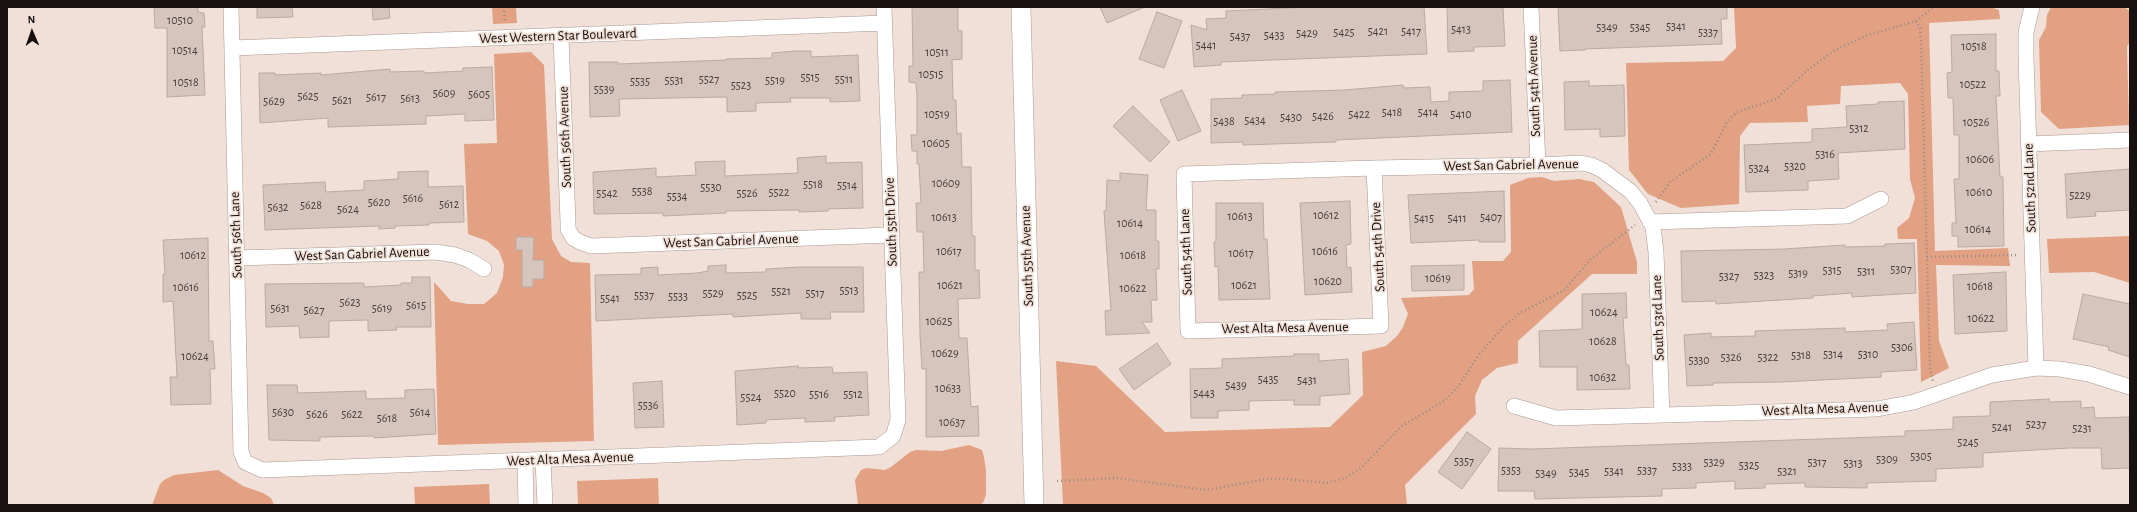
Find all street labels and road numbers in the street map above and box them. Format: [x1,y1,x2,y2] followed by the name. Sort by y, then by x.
[479,25,637,47] street label: West Western Star Boulevard
[1524,35,1544,137] street label: South 54th Avenue
[555,86,575,188] street label: South 56th Avenue
[2020,143,2040,233] street label: South 52nd Lane
[1443,155,1579,175] street label: West San Gabriel Avenue
[881,177,901,267] street label: South 55th Drive
[226,191,246,279] street label: South 56th Lane
[1367,202,1389,292] street label: South 54th Drive
[1017,205,1037,307] street label: South 55th Avenue
[1176,208,1196,296] street label: South 54th Lane
[663,230,799,252] street label: West San Gabriel Avenue
[294,243,430,265] street label: West San Gabriel Avenue
[1648,275,1668,361] street label: South 53rd Lane
[1221,318,1349,338] street label: West Alta Mesa Avenue
[1761,398,1889,420] street label: West Alta Mesa Avenue
[506,448,634,470] street label: West Alta Mesa Avenue

